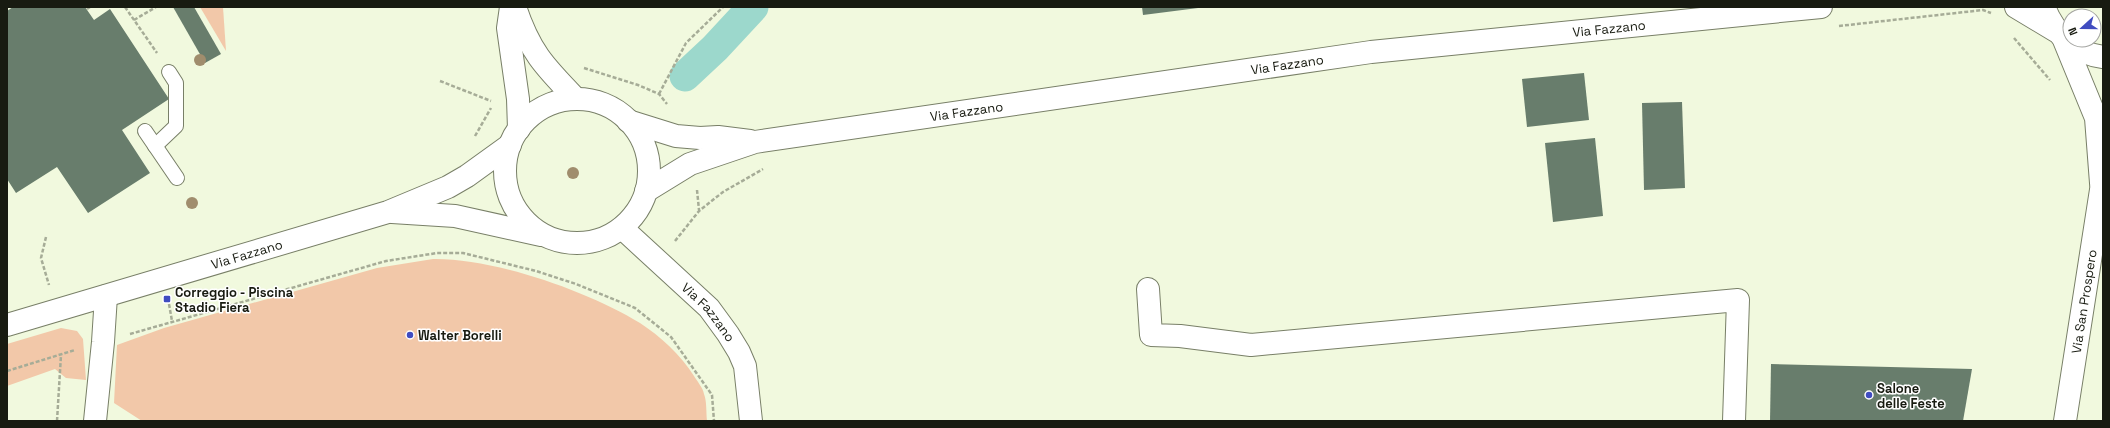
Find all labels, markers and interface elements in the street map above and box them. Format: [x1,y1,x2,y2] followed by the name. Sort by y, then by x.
[2062,8,2102,48] north arrow
[1572,17,1647,41] street label: Via Fazzano
[2065,26,2081,38] text: N
[1250,51,1325,78] street label: Via Fazzano
[929,98,1004,125] street label: Via Fazzano
[209,236,284,273] street label: Via Fazzano
[2068,248,2101,355] street label: Via San Prospero
[678,279,739,345] street label: Via Fazzano
[175,284,294,316] place label: Correggio - Piscina Stadio Fiera
[162,294,172,304] marker: Correggio - Piscina Stadio Fiera
[418,327,502,344] place label: Walter Borelli
[405,330,415,340] marker: Walter Borelli
[1877,380,1945,412] place label: Salone delle Feste
[1864,390,1874,400] marker: Salone delle Feste

